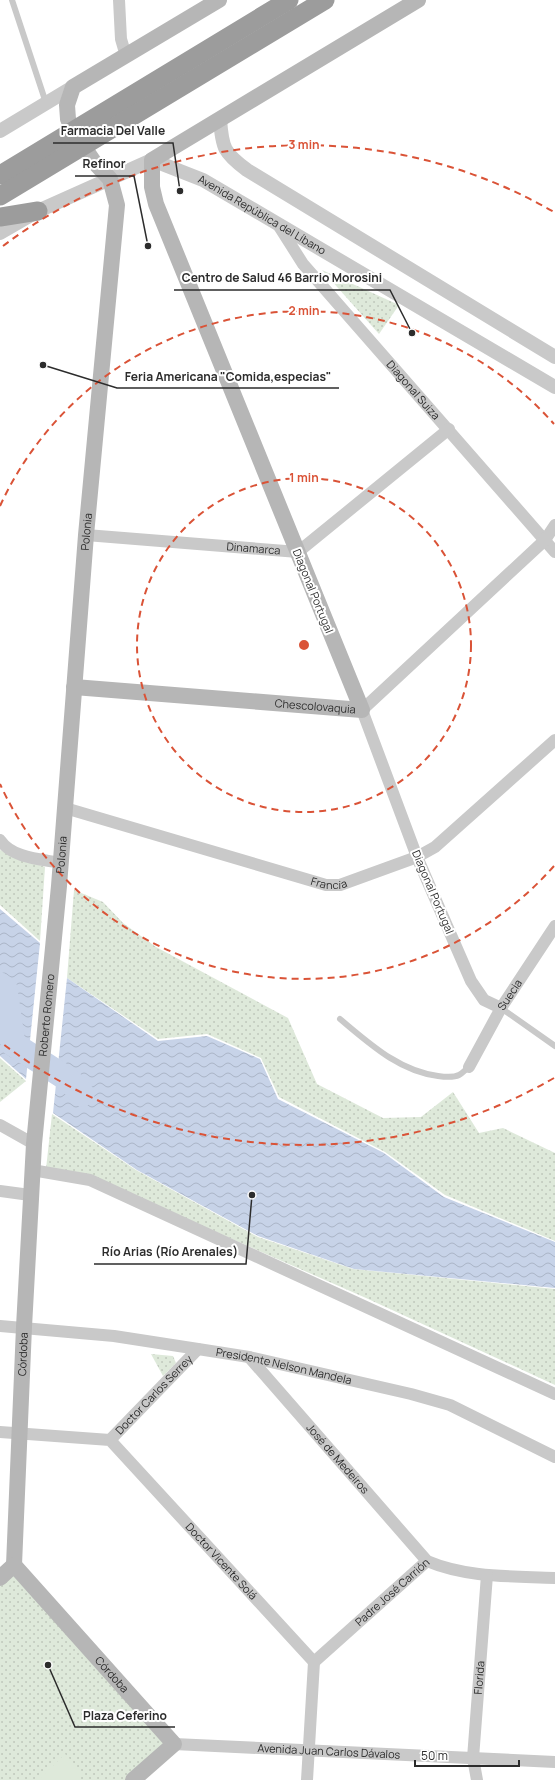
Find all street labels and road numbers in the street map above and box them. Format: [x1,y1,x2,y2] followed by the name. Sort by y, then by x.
[196,171,329,258] street label: Avenida República del Líbano
[384,357,444,423] street label: Diagonal Suiza
[77,512,95,551] street label: Polonia
[226,538,281,558] street label: Dinamarca
[290,546,337,635] street label: Diagonal Portugal
[274,695,356,716] street label: Chescolovaquia
[52,835,70,874] street label: Polonia
[409,848,458,936] street label: Diagonal Portugal
[309,873,349,892] street label: Francia
[35,973,58,1057] street label: Roberto Romero
[494,976,525,1013] street label: Suecia
[14,1332,31,1376] street label: Córdoba
[215,1344,353,1387] street label: Presidente Nelson Mandela
[112,1351,195,1437] street label: Doctor Carlos Serrey
[303,1420,373,1497] street label: José de Medeiros
[183,1519,261,1603] street label: Doctor Vicente Solá
[351,1554,432,1629] street label: Padre José Carrión
[92,1653,133,1696] street label: Córdoba
[470,1660,487,1695] street label: Florida
[257,1740,401,1762] street label: Avenida Juan Carlos Dávalos

